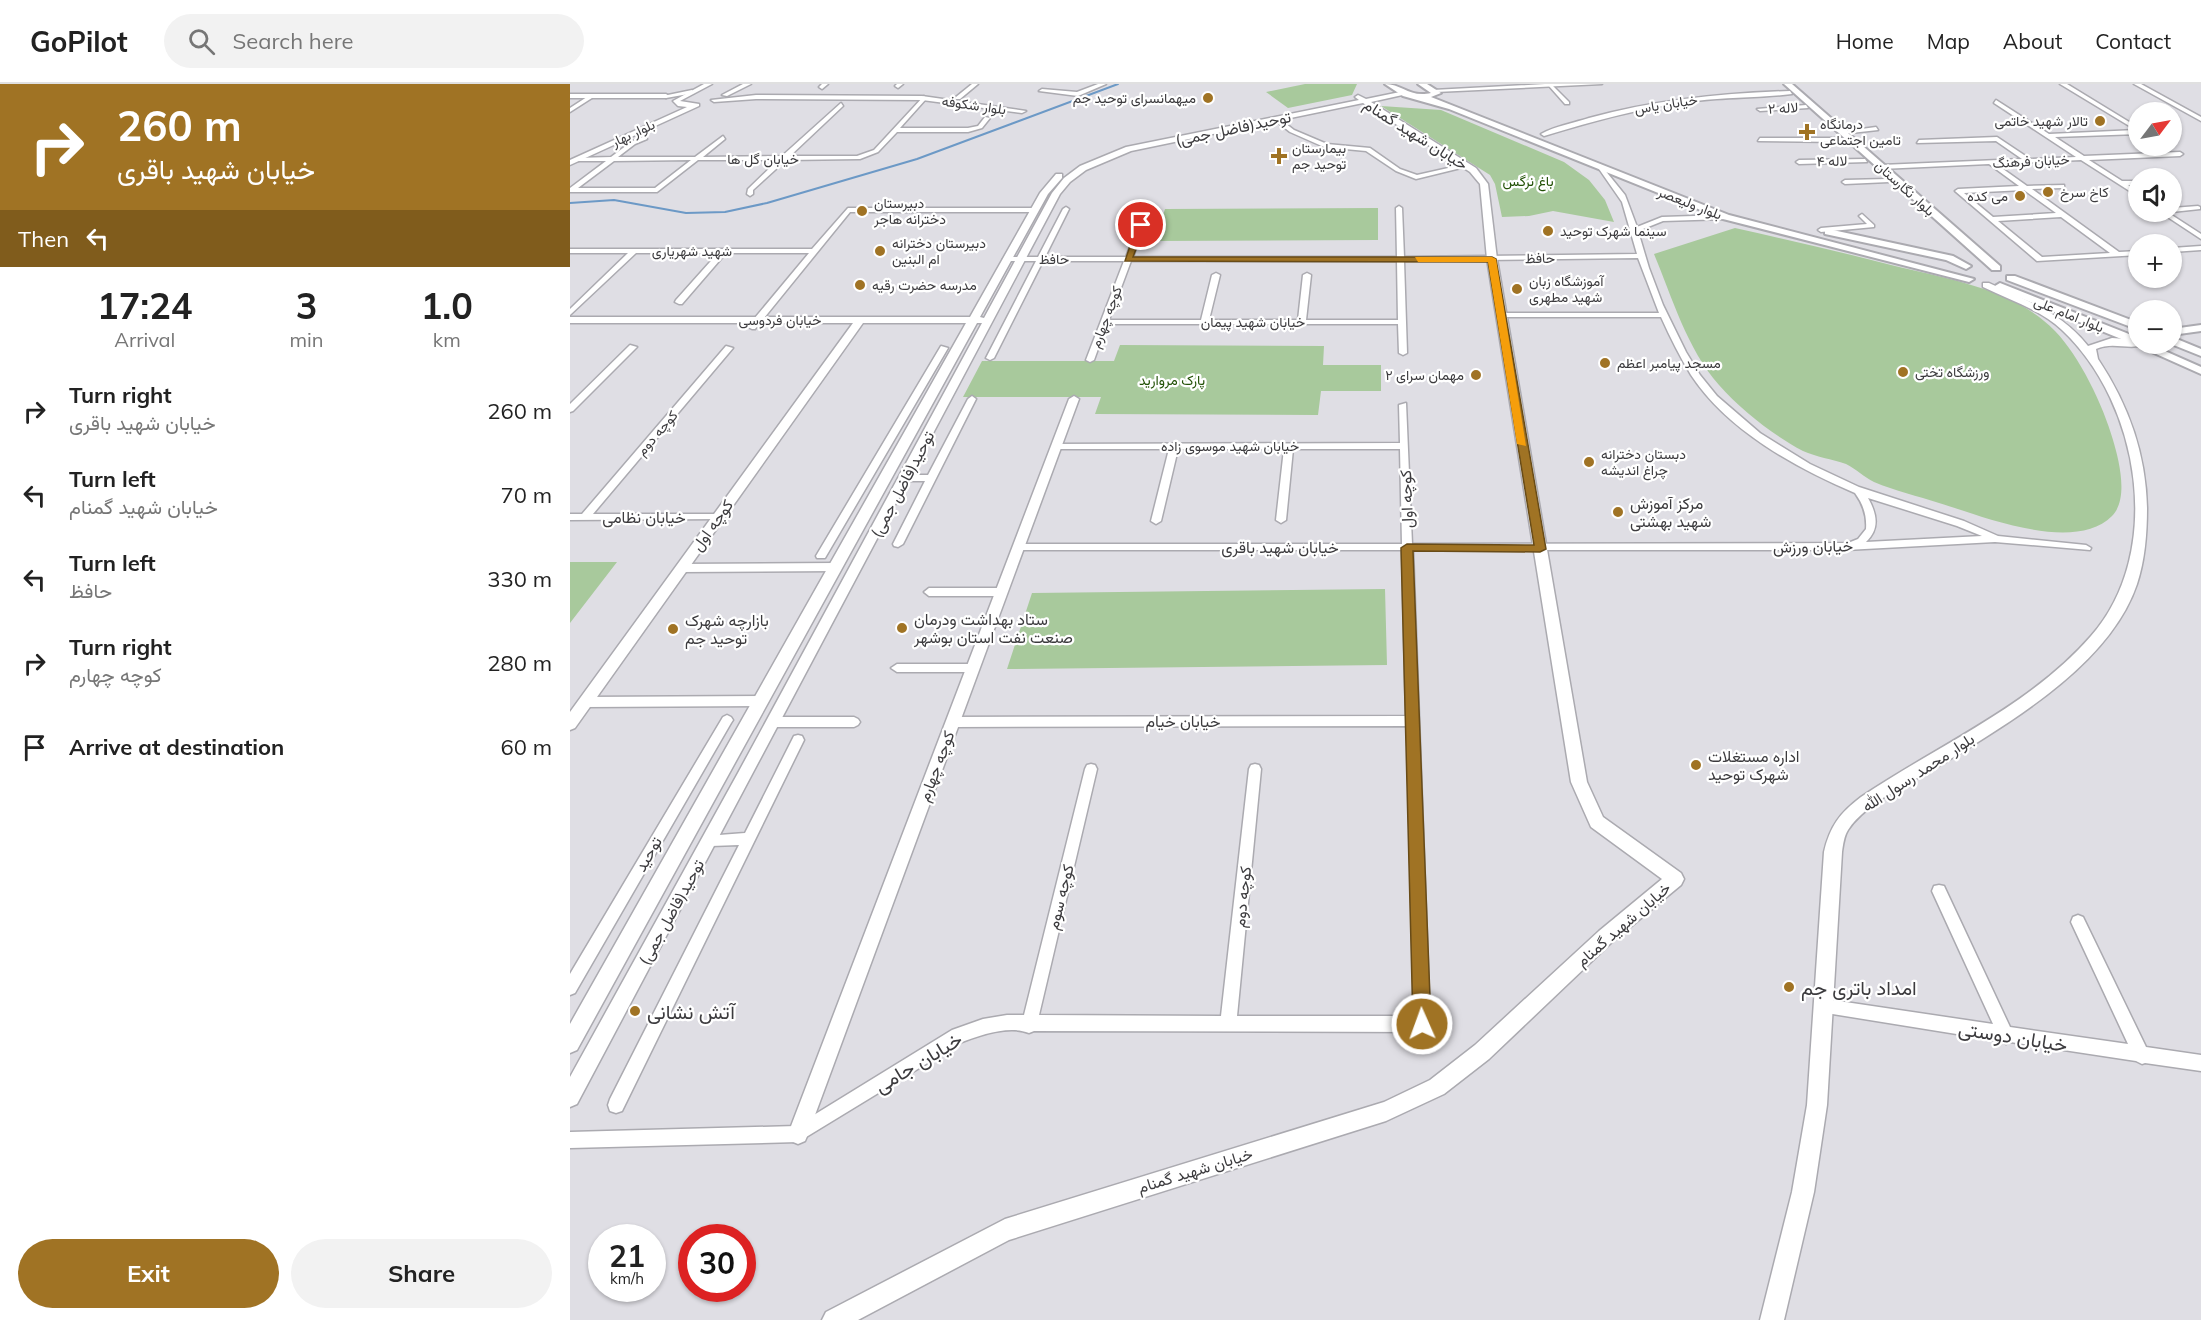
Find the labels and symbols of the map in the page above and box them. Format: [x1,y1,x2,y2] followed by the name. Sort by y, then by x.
[1073,89,1196,107] place label: میهمانسرای توحید جم
[1633,90,1699,118] street label: خیابان یاس
[1201,91,1215,105] marker: میهمانسرای توحید جم
[941,92,1007,118] street label: بلوار شکوفه
[1360,94,1472,175] street label: خیابان شهید گمنام
[1767,98,1799,118] street label: لاله ۲
[2128,102,2182,156] north arrow
[1173,106,1293,151] street label: توحید(فاضل جمی)
[1994,112,2088,130] place label: تالار شهید خاتمی
[2093,114,2107,128] marker: تالار شهید خاتمی
[607,115,658,151] street label: بلوار بهار
[1820,115,1901,149] place label: درمانگاه تامین اجتماعی
[1798,123,1816,141] marker: درمانگاه تامین اجتماعی
[1292,139,1346,173] place label: بیمارستان توحید جم
[1270,147,1288,165] marker: بیمارستان توحید جم
[727,150,799,168] street label: خیابان گل ها
[1992,150,2070,172] street label: خیابان فرهنگ
[1816,152,1848,170] street label: لاله ۴
[1871,156,1939,220] street label: بلوار نگارستان
[1502,172,1554,192] park label: باغ نرگس
[1654,182,1725,223] street label: بلوار ولیعصر
[2060,183,2109,203] place label: کاخ سرخ
[2041,185,2055,199] marker: کاخ سرخ
[1967,187,2008,205] place label: می کده
[2013,189,2027,203] marker: می کده
[873,194,946,228] place label: دبیرستان دخترانه هاجر
[1115,199,1166,250] pin
[855,204,869,218] marker: دبیرستان دخترانه هاجر
[1560,222,1667,240] place label: سینما شهرک توحید
[1541,224,1555,238] marker: سینما شهرک توحید
[892,234,986,268] place label: دبیرستان دخترانه ام البنین
[652,242,732,260] street label: شهید شهریاری
[873,244,887,258] marker: دبیرستان دخترانه ام البنین
[1525,249,1555,267] street label: حافظ
[1039,250,1069,268] street label: حافظ
[1529,272,1605,306] place label: آموزشگاه زبان شهید مطهری
[872,276,977,294] place label: مدرسه حضرت رقیه
[853,278,867,292] marker: مدرسه حضرت رقیه
[1510,282,1524,296] marker: آموزشگاه زبان شهید مطهری
[1086,284,1127,351] street label: کوچه چهارم
[2031,292,2107,336] street label: بلوار امام علی
[739,311,821,329] street label: خیابان فردوسی
[1201,313,1305,332] street label: خیابان شهید پیمان
[1617,354,1721,373] place label: مسجد پیامبر اعظم
[1598,356,1612,370] marker: مسجد پیامبر اعظم
[1915,363,1989,381] place label: ورزشگاه تختی
[1896,365,1910,379] marker: ورزشگاه تختی
[1385,366,1464,384] place label: مهمان سرای ۲
[1469,368,1483,382] marker: مهمان سرای ۲
[1139,371,1205,390] park label: پارک مروارید
[632,407,682,460] street label: کوچه دوم
[866,427,939,541] street label: توحید(فاضل جمی)
[1161,437,1299,455] street label: خیابان شهید موسوی زاده
[1601,445,1686,481] place label: دبستان دخترانه چراغ اندیشه
[1582,455,1596,469] marker: دبستان دخترانه چراغ اندیشه
[1395,469,1419,529] street label: کوچه اول
[1630,493,1711,532] place label: مرکز آموزش شهید بهشتی
[687,495,739,556] street label: کوچه اول
[1611,505,1625,519] marker: مرکز آموزش شهید بهشتی
[602,507,686,528] street label: خیابان نظامی
[1773,535,1854,558] street label: خیابان ورزش
[1221,537,1339,558] street label: خیابان شهید باقری
[913,609,1073,648] place label: ستاد بهداشت ودرمان صنعت نفت استان بوشهر
[685,610,769,649] place label: بازارچه شهرک توحید جم
[895,621,909,635] marker: ستاد بهداشت ودرمان صنعت نفت استان بوشهر
[666,622,680,636] marker: بازارچه شهرک توحید جم
[1146,711,1221,732] street label: خیابان خیام
[913,728,960,805] street label: کوچه چهارم
[1858,728,1979,817] street label: بلوار محمد رسول الله
[1708,746,1800,785] place label: اداره مستغلات شهرک توحید
[1689,758,1703,772] marker: اداره مستغلات شهرک توحید
[630,833,667,876] street label: توحید
[634,856,709,969] street label: توحید(فاضل جمی)
[1042,862,1080,932] street label: کوچه سوم
[1229,865,1257,929] street label: کوچه دوم
[1572,877,1675,971] street label: خیابان شهید گمنام
[1801,975,1917,1001] place label: امداد باتری جم
[1782,980,1796,994] marker: امداد باتری جم
[1390,992,1454,1056] position arrow
[647,999,736,1024] place label: آتش نشانی
[628,1004,642,1018] marker: آتش نشانی
[1956,1015,2069,1058] street label: خیابان دوستی
[869,1026,967,1098] street label: خیابان جامی
[1135,1143,1255,1198] street label: خیابان شهید گمنام
[678,1224,756,1302] speed limit sign: 30

